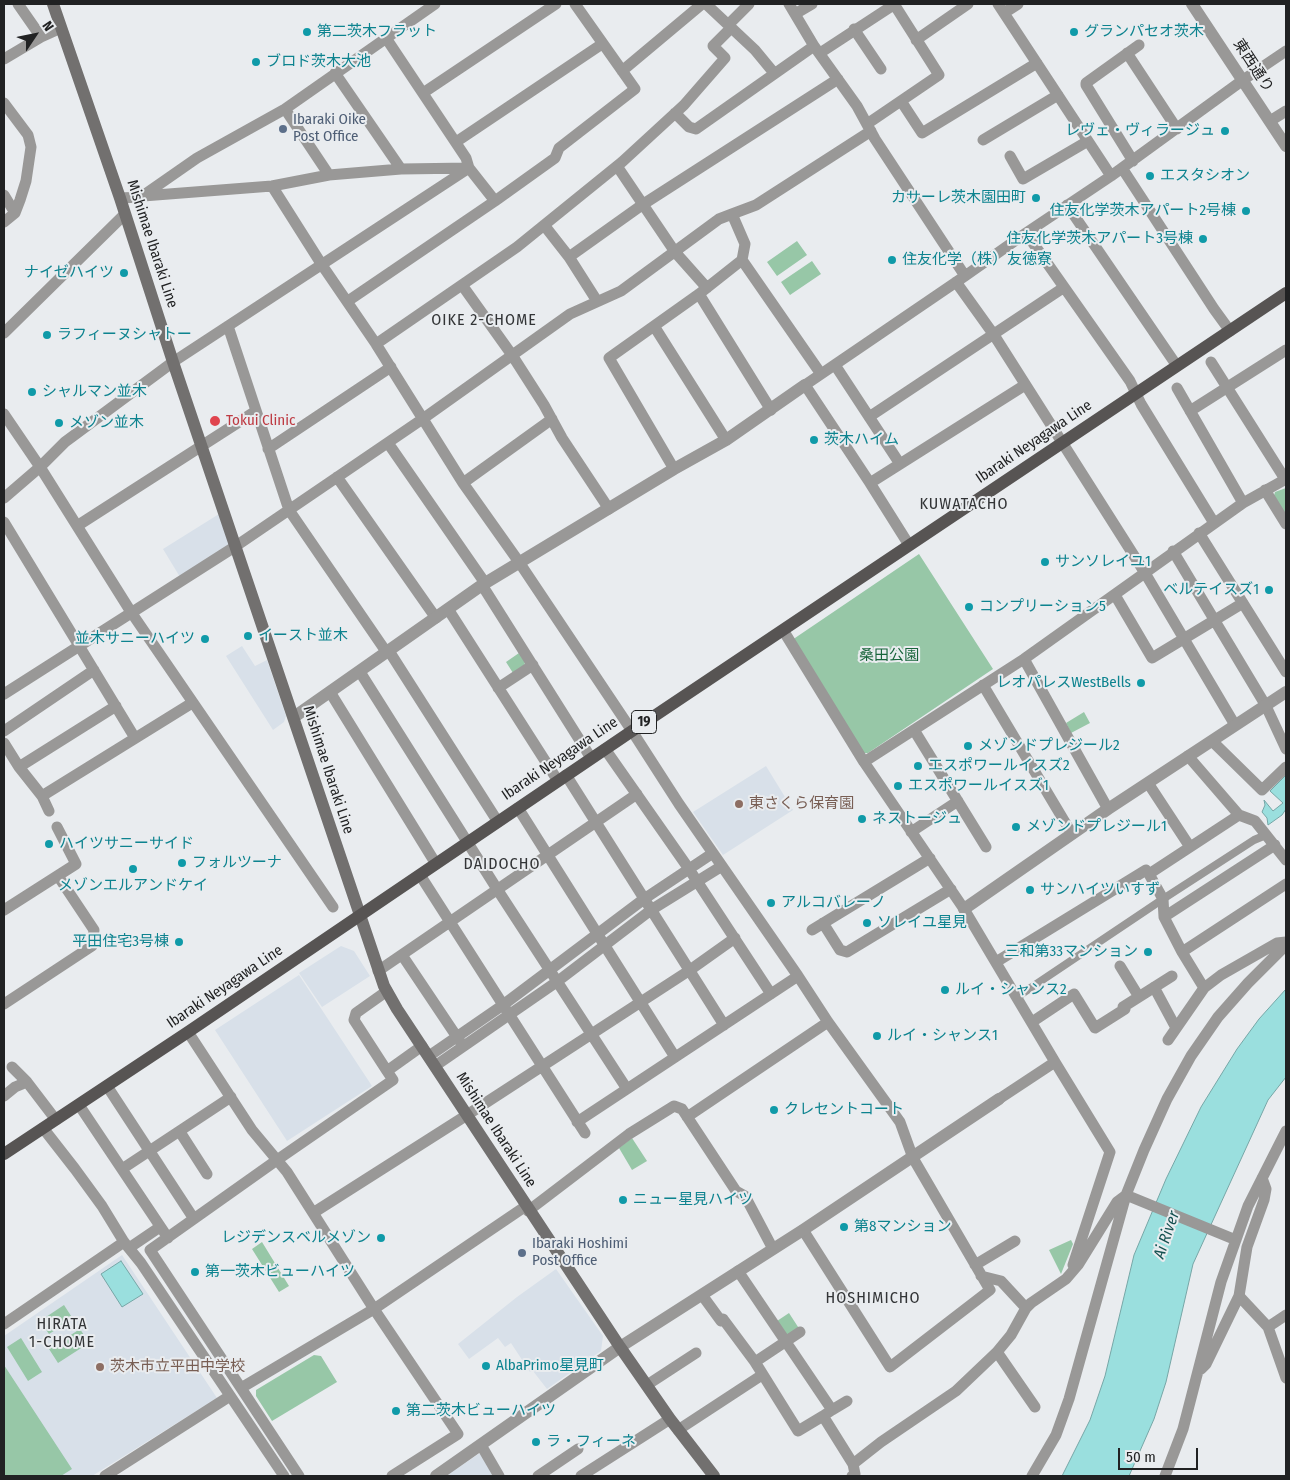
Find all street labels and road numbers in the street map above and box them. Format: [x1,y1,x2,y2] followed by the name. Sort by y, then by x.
[1229,36,1277,96] street label: 東西通り
[123,178,181,310] street label: Mishimae Ibaraki Line
[973,397,1095,487] street label: Ibaraki Neyagawa Line
[299,704,357,836] street label: Mishimae Ibaraki Line
[632,710,656,734] road number: 19
[499,714,621,804] street label: Ibaraki Neyagawa Line
[164,942,286,1032] street label: Ibaraki Neyagawa Line
[452,1069,540,1191] street label: Mishimae Ibaraki Line

